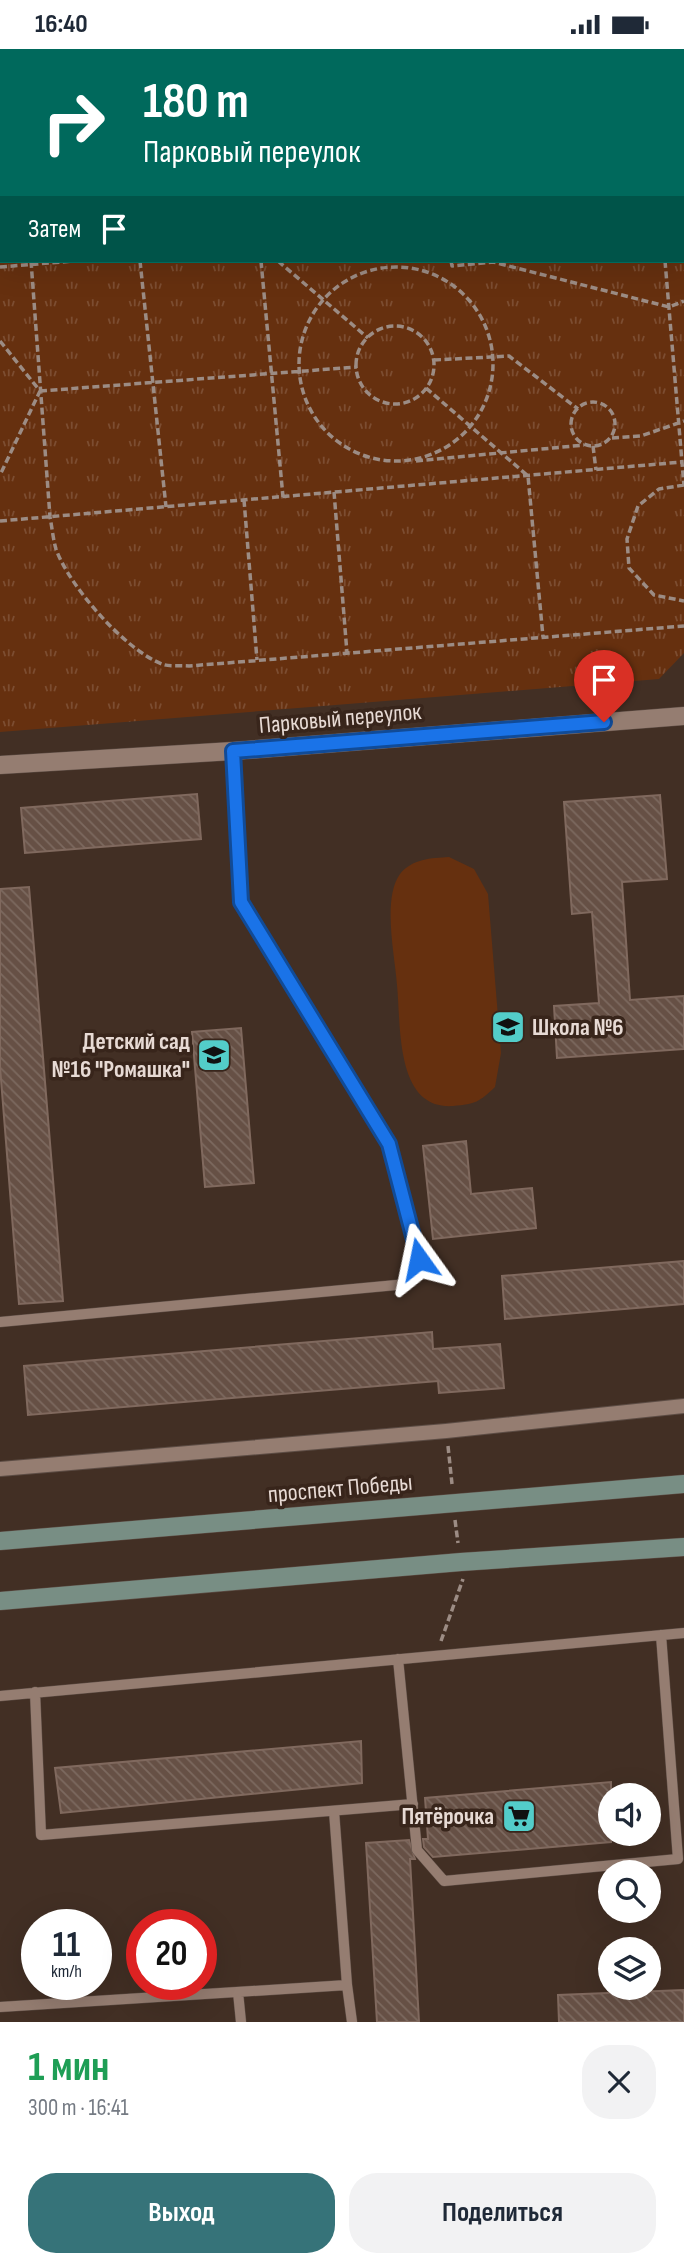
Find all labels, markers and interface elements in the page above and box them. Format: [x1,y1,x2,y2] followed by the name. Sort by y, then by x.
[35,9,88,40] text: 16:40
[143,73,249,132] text: 180 m
[28,77,119,168] icon: right
[143,133,360,172] text: Парковый переулок
[95,210,133,248] icon: arrive
[28,214,81,245] text: Затем
[574,650,634,722] pin
[585,661,623,699] icon: arrive
[258,697,423,740] street label: Парковый переулок
[489,1008,527,1046] school or university icon: Школа №6
[532,1013,624,1042] place label: Школа №6
[51,1027,190,1084] place label: Детский сад №16 "Ромашка"
[195,1036,233,1074] school or university icon: Детский сад №16 "Ромашка"
[382,1222,456,1296] position arrow
[267,1468,413,1509] street label: проспект Победы
[598,1783,661,2000] map controls
[598,1783,661,1846] button: sound
[500,1797,538,1835] supermarket icon: Пятёрочка
[402,1802,494,1831] place label: Пятёрочка
[598,1860,661,1923] button: search
[126,1909,217,2000] speed limit sign: 20
[53,1924,80,1967] text: 11
[598,1937,661,2000] button: layers
[51,1961,82,1982] text: km/h
[28,2042,109,2093] text: 1 мин
[582,2045,656,2119] button: close
[28,2094,129,2122] text: 300 m · 16:41
[28,2173,335,2253] button: Выход
[349,2173,656,2253] button: Поделиться

